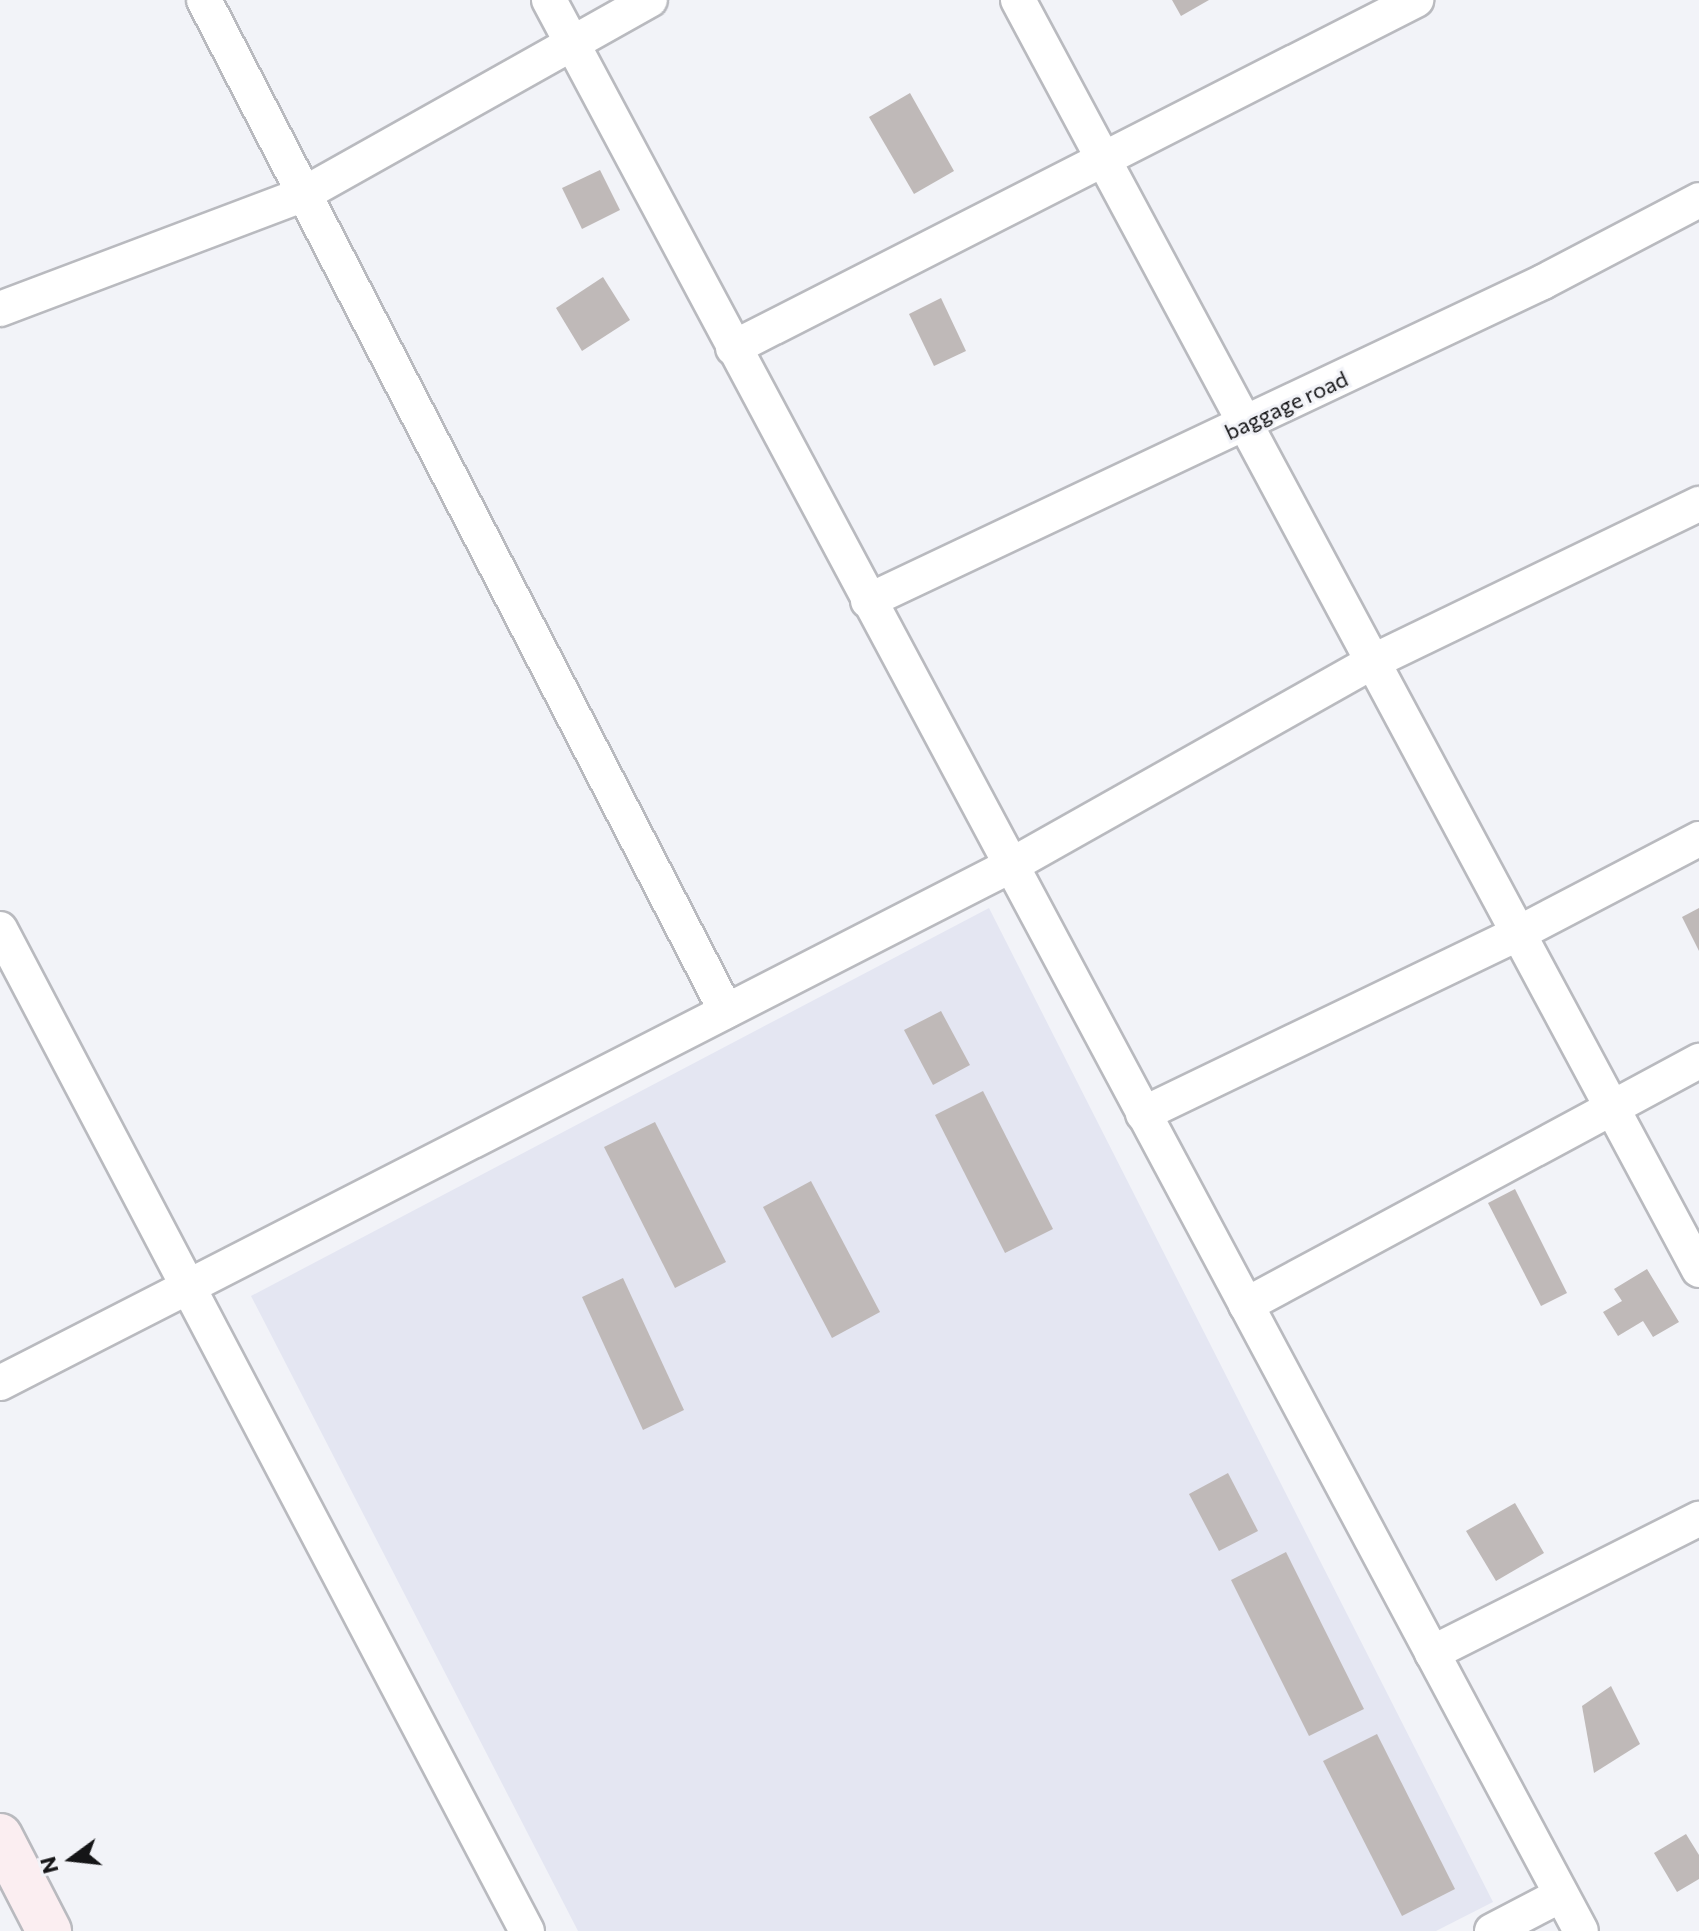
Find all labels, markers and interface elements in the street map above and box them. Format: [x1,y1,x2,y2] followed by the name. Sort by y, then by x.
[1220,365,1352,445] street label: baggage road
[32,1819,112,1899] north arrow
[33,1854,64,1877] text: N

